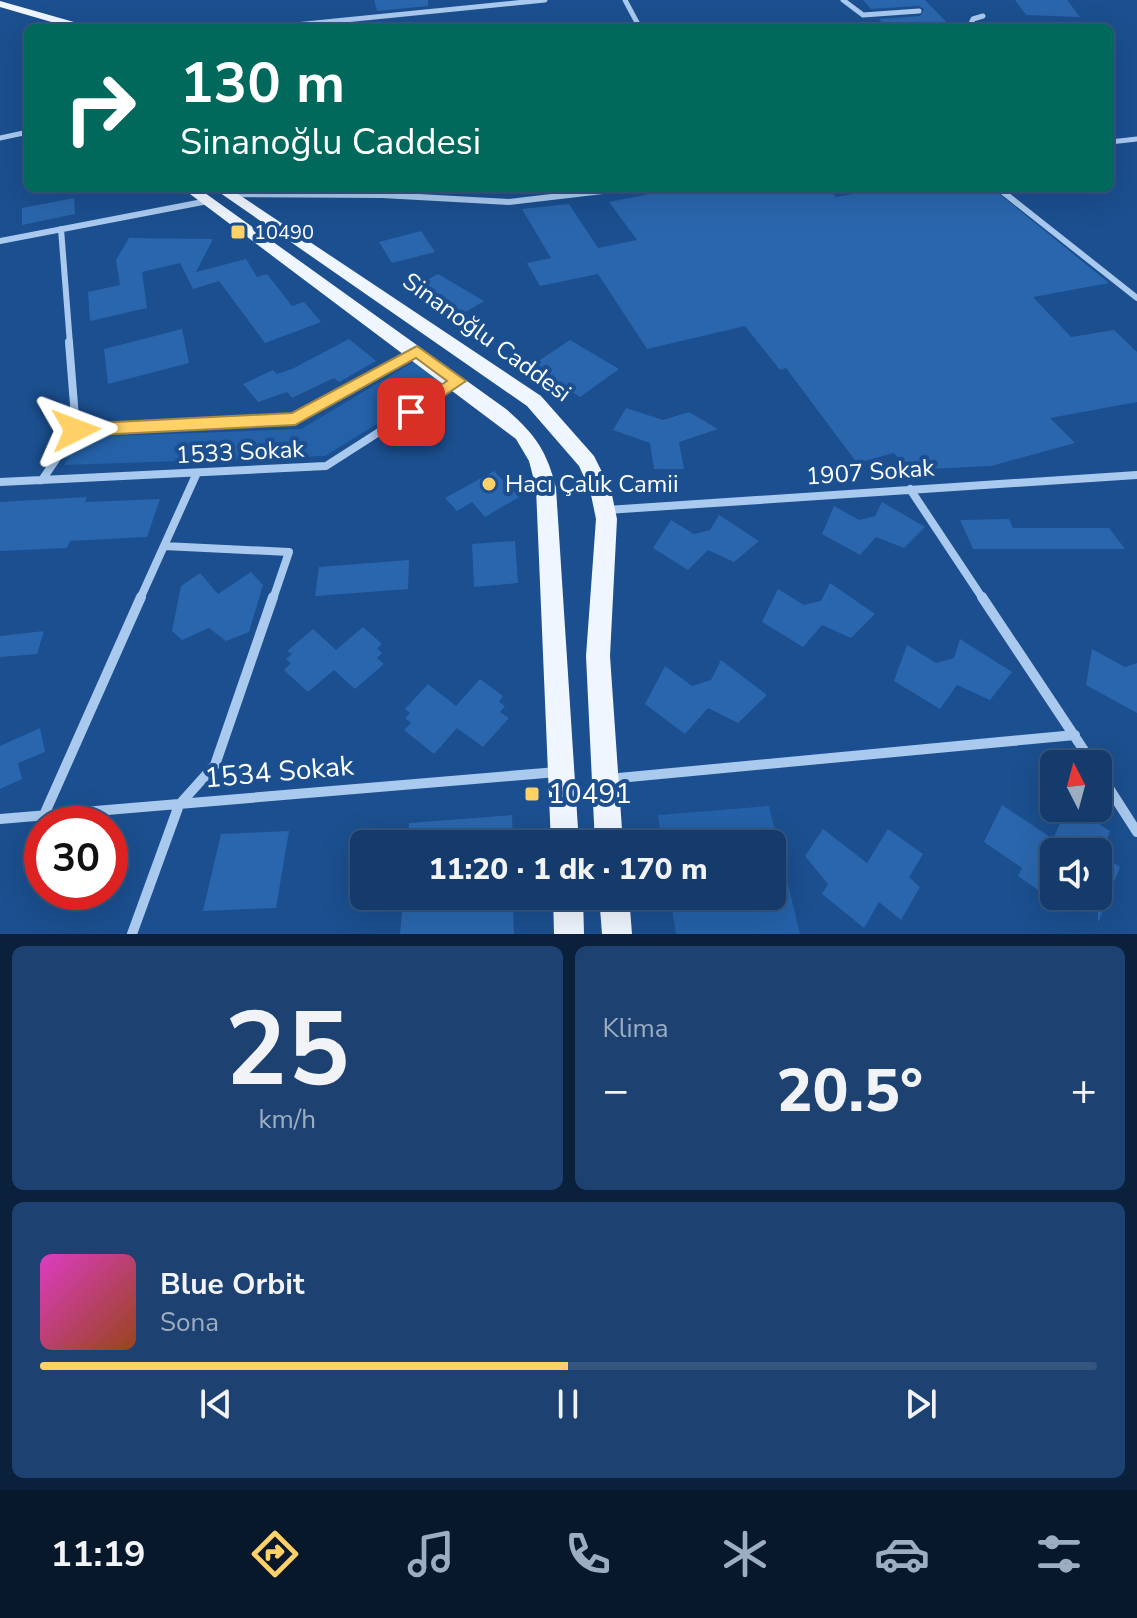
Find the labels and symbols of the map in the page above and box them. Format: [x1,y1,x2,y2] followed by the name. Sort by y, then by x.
[254,219,314,246] place label: 10490
[229,223,247,241] marker: 10490
[396,265,578,409] street label: Si̇nanoğlu Caddesi
[377,378,445,446] pin
[34,388,118,472] position arrow
[175,433,306,471] street label: 1533 Sokak
[805,451,936,492] street label: 1907 Sokak
[505,468,678,500] place label: Hacı Çalık Camii
[480,475,498,493] marker: Hacı Çalık Camii
[203,746,356,797] street label: 1534 Sokak
[1040,750,1112,822] north arrow
[548,775,632,813] place label: 10491
[523,785,541,803] marker: 10491
[24,806,128,910] speed limit sign: 30

